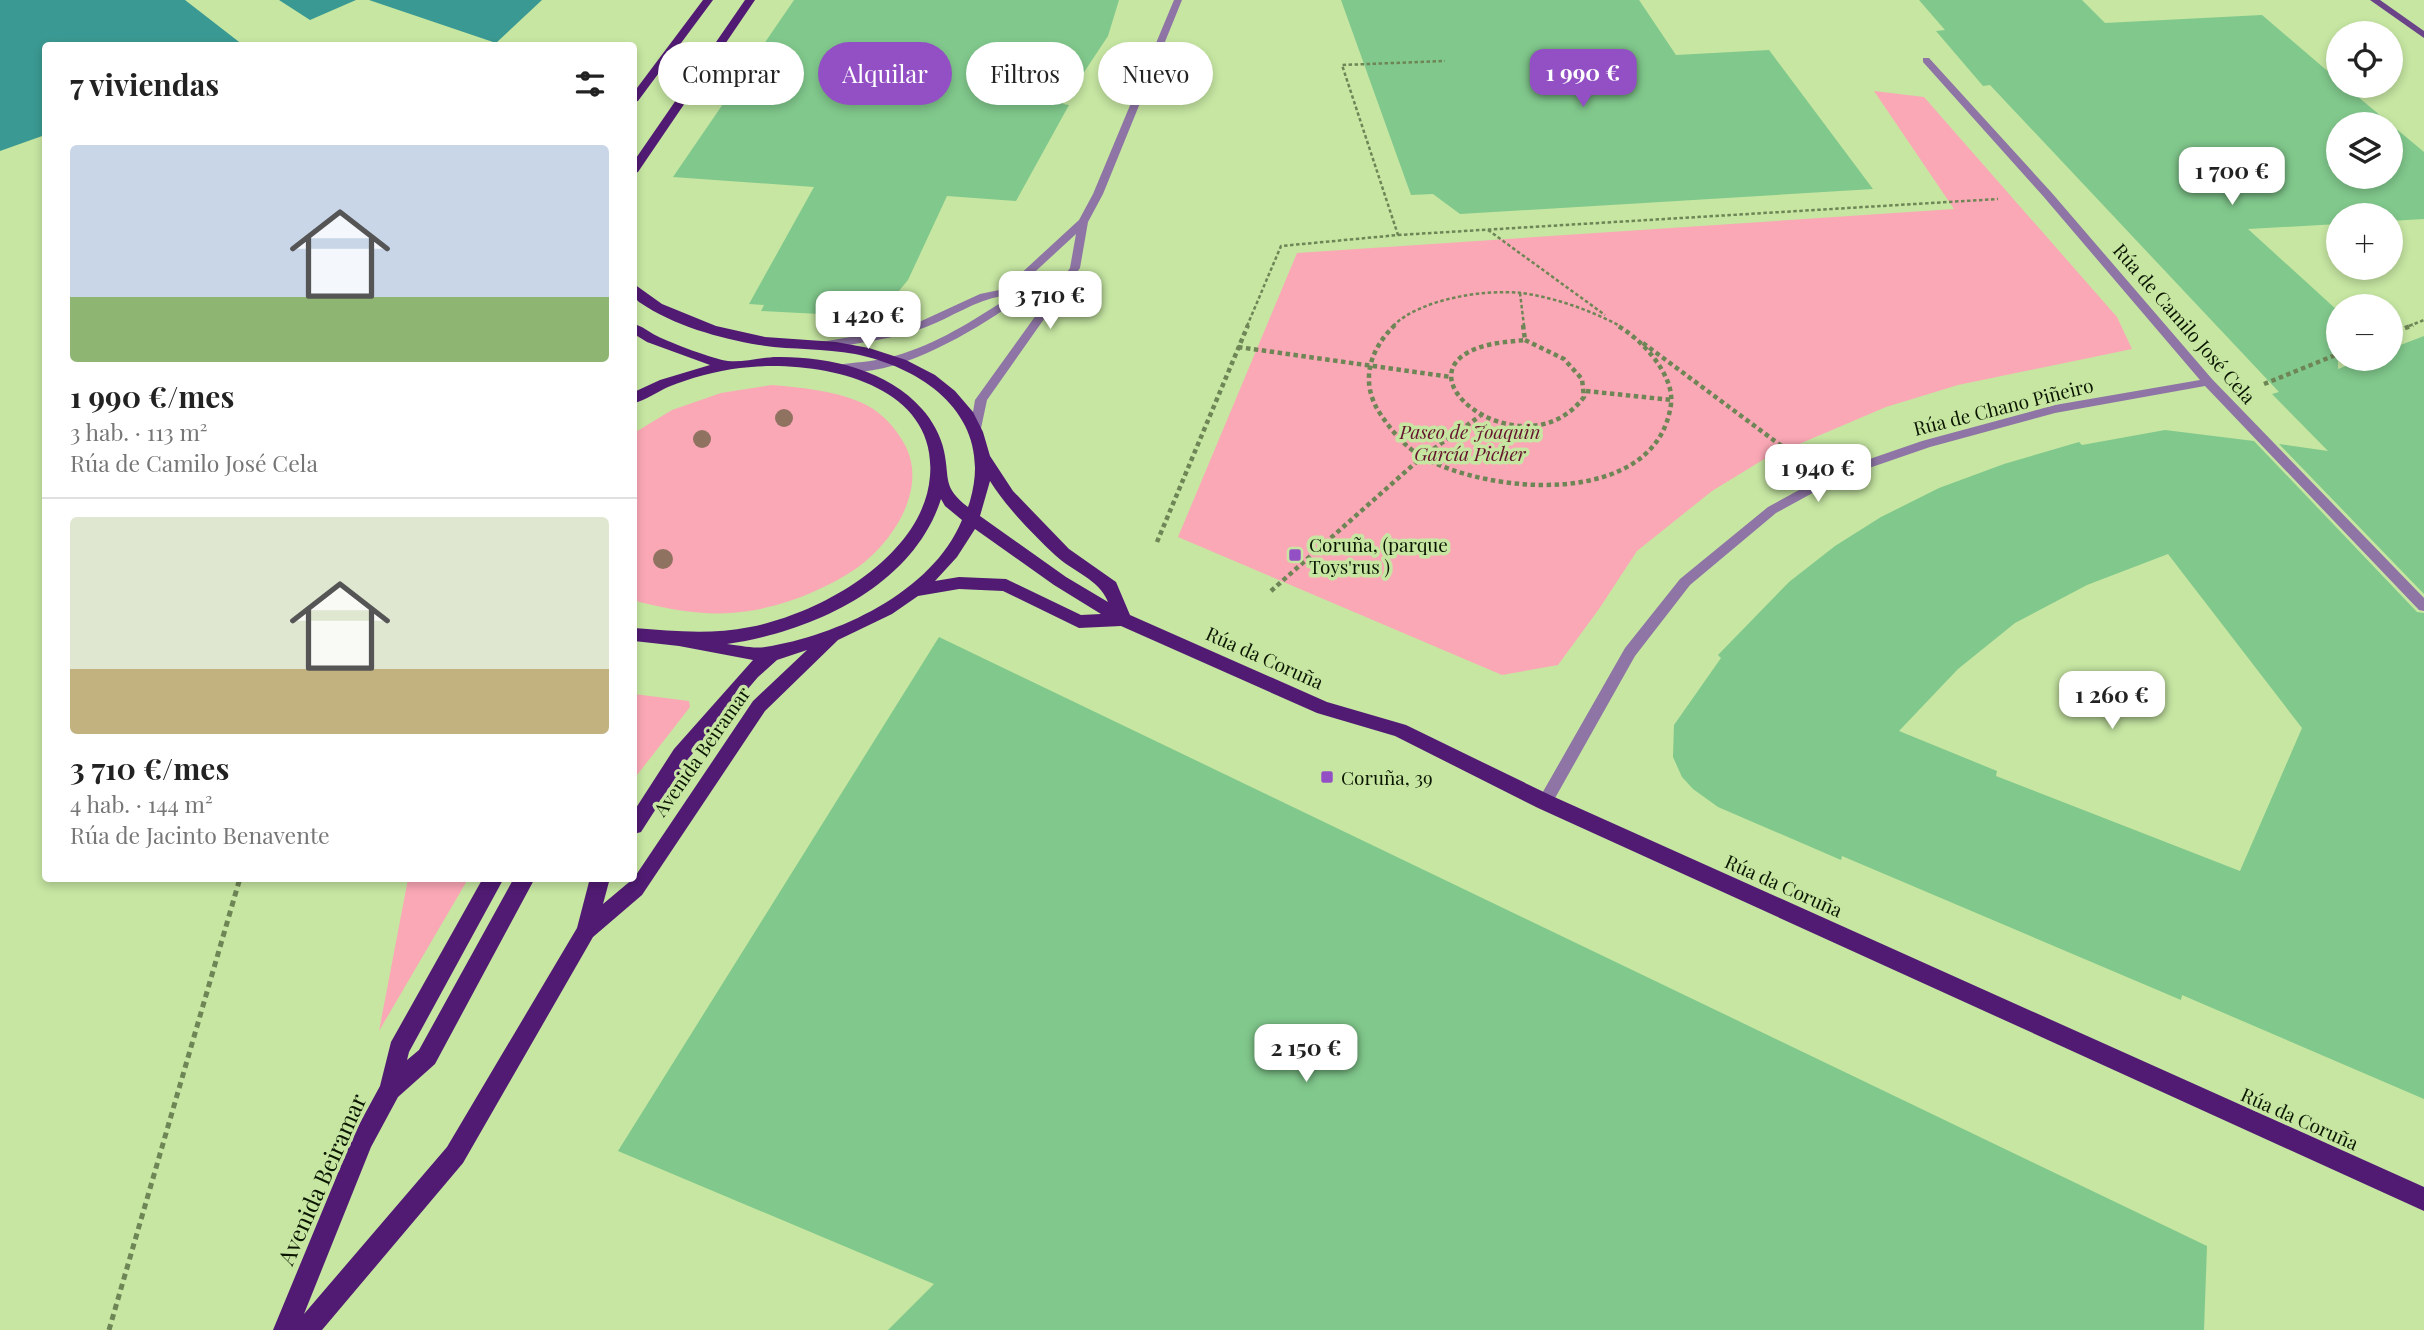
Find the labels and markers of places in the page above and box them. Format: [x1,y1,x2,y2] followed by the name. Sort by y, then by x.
[1518,50,1648,109] pin: 1 990 €
[2167,148,2297,207] pin: 1 700 €
[985,272,1115,331] pin: 3 710 €
[803,292,933,351] pin: 1 420 €
[1753,444,1883,504] pin: 1 940 €
[1309,531,1448,579] place label: Coruña, (parque Toys'rus )
[1287,547,1303,563] marker: Coruña, (parque Toys'rus )
[2047,672,2177,731] pin: 1 260 €
[1341,764,1433,790] place label: Coruña, 39
[1319,769,1335,785] marker: Coruña, 39
[1241,1024,1371,1084] pin: 2 150 €

